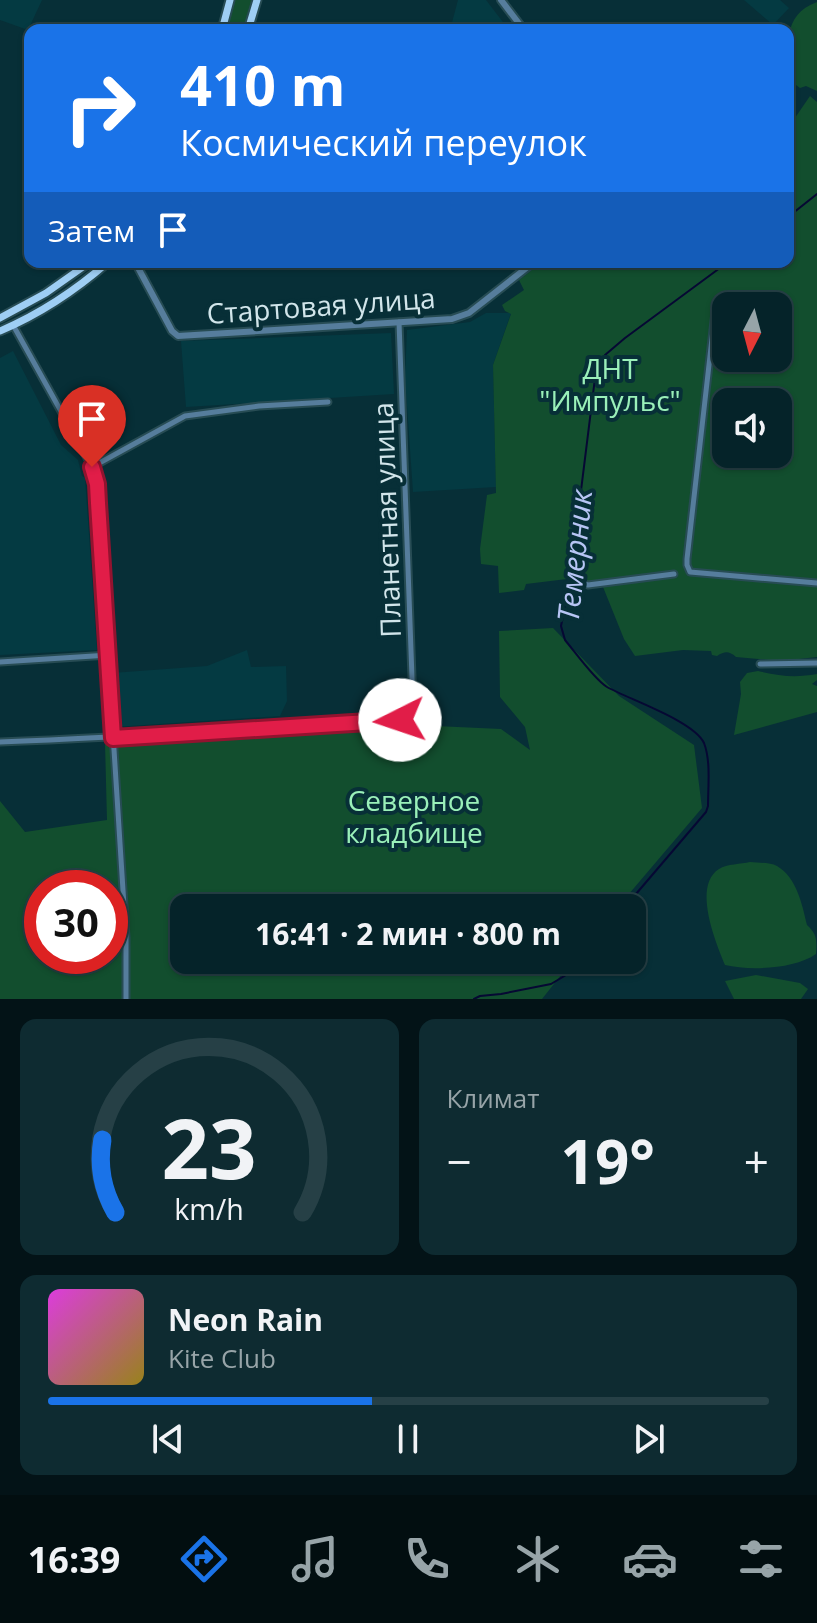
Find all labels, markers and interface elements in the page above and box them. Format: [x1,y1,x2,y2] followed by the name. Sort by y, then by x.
[180,46,346,122] text: 410 m
[48,56,152,160] icon: right
[180,118,587,167] text: Космический переулок
[151,208,195,252] icon: arrive
[48,210,135,251] text: Затем
[206,278,436,332] street label: Стартовая улица
[712,292,792,372] north arrow
[712,292,792,468] map controls
[539,349,681,419] park label: ДНТ "Импульс"
[58,385,126,467] pin
[712,388,792,468] button: sound
[70,397,114,441] icon: arrive
[363,402,409,638] street label: Планетная улица
[547,486,601,624] water label: Темерник
[358,678,442,762] position arrow
[345,781,483,851] park label: Северное кладбище
[24,870,128,974] speed limit sign: 30
[255,913,561,954] text: 16:41 · 2 мин · 800 m
[447,1080,540,1116] text: Климат
[162,1090,257,1203] text: 23
[561,1120,655,1202] text: 19°
[447,1131,472,1191] text: −
[744,1131,769,1191] text: +
[175,1189,244,1228] text: km/h
[168,1299,323,1340] text: Neon Rain
[168,1340,276,1376] text: Kite Club
[146,1417,190,1461] icon: previous
[386,1417,430,1461] icon: pause
[627,1417,671,1461] icon: next
[176,1531,232,1587] icon: directions
[287,1531,343,1587] icon: music
[399,1531,455,1587] icon: phone
[510,1531,566,1587] icon: climate
[622,1531,678,1587] icon: car
[733,1531,789,1587] icon: filters
[28,1535,120,1584] text: 16:39

